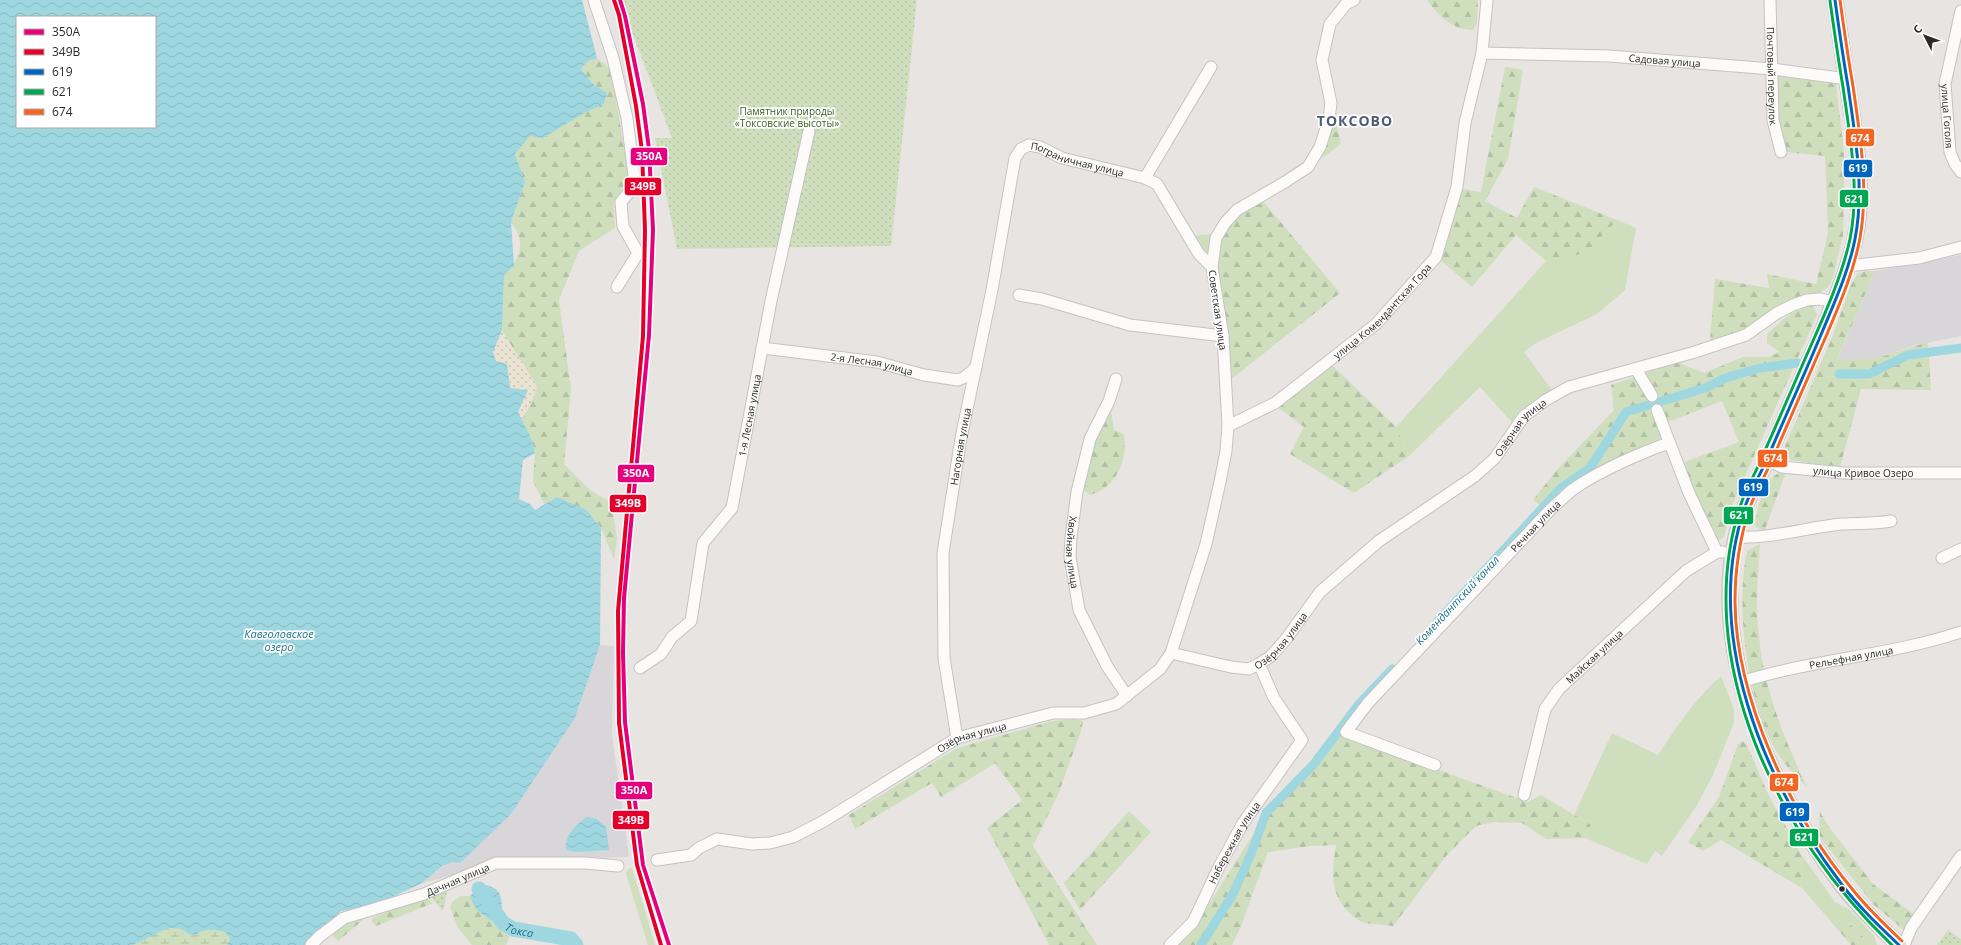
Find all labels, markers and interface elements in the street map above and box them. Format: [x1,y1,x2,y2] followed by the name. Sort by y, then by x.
[16,16,156,128] legend
[1905,16,1945,56] north arrow
[1909,21,1925,37] text: С
[52,23,81,40] text: 350А
[1764,27,1781,127] street label: Почтовый переулок
[52,43,81,60] text: 349В
[1628,51,1701,70] street label: Садовая улица
[52,63,73,80] text: 619
[52,83,73,100] text: 621
[1938,84,1957,149] street label: улица Гоголя
[52,103,73,120] text: 674
[735,104,839,130] park label: Памятник природы «Токсовские высоты»
[1317,111,1393,130] district label: ТОКСОВО
[1845,128,1875,147] line badge: 674
[1851,130,1870,145] text: 674
[1030,138,1125,180] street label: Пограничная улица
[630,147,668,166] line badge: 350А
[636,148,663,163] text: 350А
[1843,159,1873,178] line badge: 619
[1849,160,1867,175] text: 619
[624,177,662,196] line badge: 349В
[630,178,656,193] text: 349В
[1839,189,1869,208] line badge: 621
[1845,191,1863,206] text: 621
[1330,260,1434,362] street label: улица Комендантская Гора
[1205,269,1231,351] street label: Советская улица
[830,349,914,379] street label: 2-я Лесная улица
[735,373,764,458] street label: 1-я Лесная улица
[1491,395,1549,459] street label: Озёрная улица
[947,406,974,486] street label: Нагорная улица
[1757,449,1788,468] line badge: 674
[1764,450,1783,465] text: 674
[1812,463,1913,480] street label: улица Кривое Озеро
[617,464,655,483] line badge: 350А
[623,465,650,480] text: 350А
[1738,478,1769,497] line badge: 619
[1744,479,1762,494] text: 619
[609,494,647,513] line badge: 349В
[615,495,641,510] text: 349В
[1507,497,1563,555] street label: Речная улица
[1723,506,1754,525] line badge: 621
[1730,507,1748,522] text: 621
[1063,515,1082,590] street label: Хвойная улица
[1412,552,1502,648] water label: Комендантский канал
[1252,609,1310,672] street label: Озёрная улица
[244,626,314,654] water label: Кавголовское озеро
[1563,626,1626,686] street label: Майская улица
[1808,643,1894,672] street label: Рельефная улица
[934,718,1008,756] street label: Озёрная улица
[1769,773,1799,792] line badge: 674
[1775,774,1794,789] text: 674
[615,781,653,800] line badge: 350А
[621,782,648,797] text: 350А
[1205,799,1263,886] street label: Набережная улица
[1779,802,1810,822] line badge: 619
[1786,804,1804,819] text: 619
[612,810,650,830] line badge: 349В
[618,812,644,827] text: 349В
[1789,828,1819,847] line badge: 621
[1795,829,1813,844] text: 621
[424,860,492,899] street label: Дачная улица
[1837,884,1847,894] unlabelled marker
[503,919,535,940] water label: Токса

